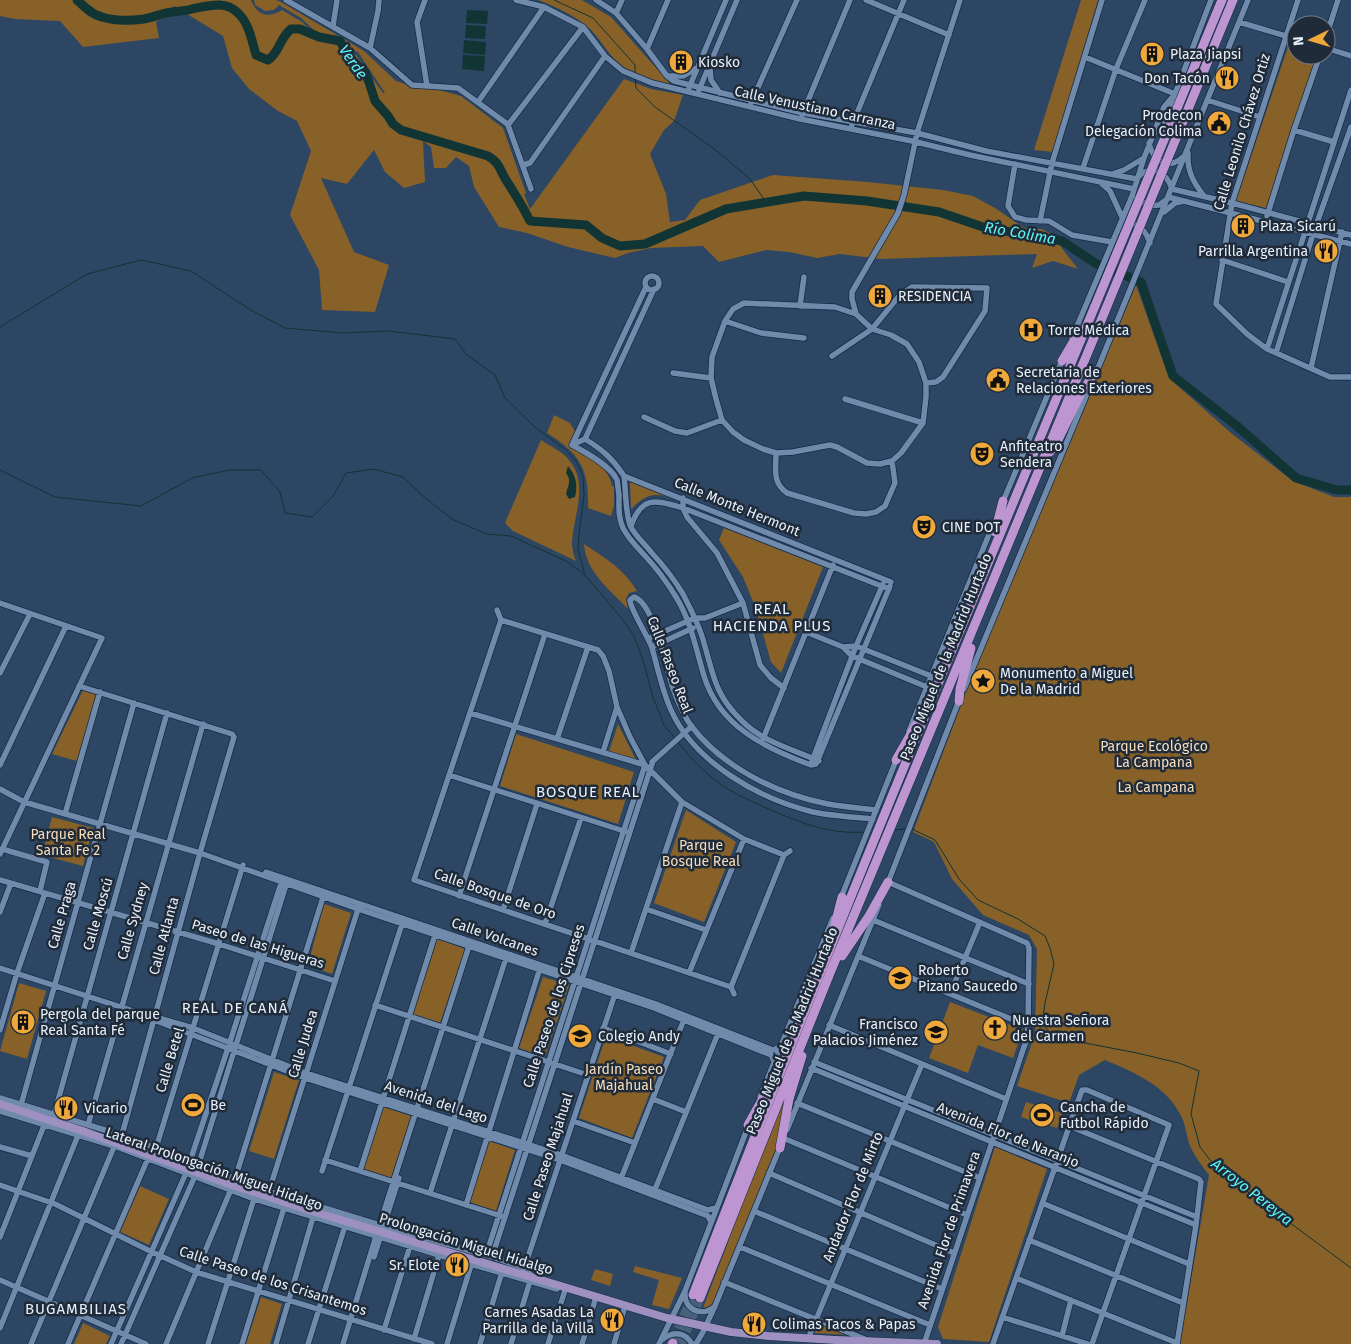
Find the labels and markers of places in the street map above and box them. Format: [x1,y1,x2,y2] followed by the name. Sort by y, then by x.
[1139,41,1165,67] building icon: Plaza Jiapsi
[1170,46,1242,63] place label: Plaza Jiapsi
[668,49,694,75] building icon: Kiosko
[698,54,740,71] place label: Kiosko
[1214,65,1240,91] restaurant icon: Don Tacón
[1144,70,1210,87] place label: Don Tacón
[1085,107,1202,140] place label: Prodecon Delegación Colima
[1206,110,1232,136] public building icon: Prodecon Delegación Colima
[1230,213,1256,239] building icon: Plaza Sicarú
[1260,218,1336,235] place label: Plaza Sicarú
[1313,238,1339,264] restaurant icon: Parrilla Argentina
[1198,243,1308,260] place label: Parrilla Argentina
[867,283,893,309] building icon: RESIDENCIA
[898,288,972,305] place label: RESIDENCIA
[1018,317,1044,343] hospital icon: Torre Médica
[1048,322,1129,339] place label: Torre Médica
[1016,364,1152,397] place label: Secretaria de Relaciones Exteriores
[985,367,1011,393] public building icon: Secretaria de Relaciones Exteriores
[1000,438,1062,471] place label: Anfiteatro Sendera
[969,441,995,467] theatre icon: Anfiteatro Sendera
[911,514,937,540] theatre icon: CINE DOT
[942,519,1001,536] place label: CINE DOT
[1000,665,1133,698] place label: Monumento a Miguel De la Madrid
[970,668,996,694] place icon: Monumento a Miguel De la Madrid
[918,962,1018,995] place label: Roberto Pizano Saucedo
[887,965,913,991] school or university icon: Roberto Pizano Saucedo
[40,1006,160,1039] place label: Pergola del parque Real Santa Fé
[10,1009,36,1035] building icon: Pergola del parque Real Santa Fé
[1012,1012,1109,1045] place label: Nuestra Señora del Carmen
[982,1015,1008,1041] church icon: Nuestra Señora del Carmen
[813,1016,918,1049] place label: Francisco Palacios Jiménez
[923,1019,949,1045] school or university icon: Francisco Palacios Jiménez
[567,1023,593,1049] school or university icon: Colegio Andy
[598,1028,680,1045] place label: Colegio Andy
[180,1092,206,1118] sports icon: Be
[53,1095,79,1121] restaurant icon: Vicario
[210,1097,226,1114] place label: Be
[1060,1099,1149,1132] place label: Cancha de Futbol Rápido
[84,1100,127,1117] place label: Vicario
[1029,1102,1055,1128] sports icon: Cancha de Futbol Rápido
[444,1252,470,1278] restaurant icon: Sr. Elote
[389,1257,440,1274] place label: Sr. Elote
[482,1304,594,1337] place label: Carnes Asadas La Parrilla de la Villa
[599,1307,625,1333] restaurant icon: Carnes Asadas La Parrilla de la Villa
[741,1311,767,1337] restaurant icon: Colimas Tacos & Papas
[772,1316,916,1333] place label: Colimas Tacos & Papas

